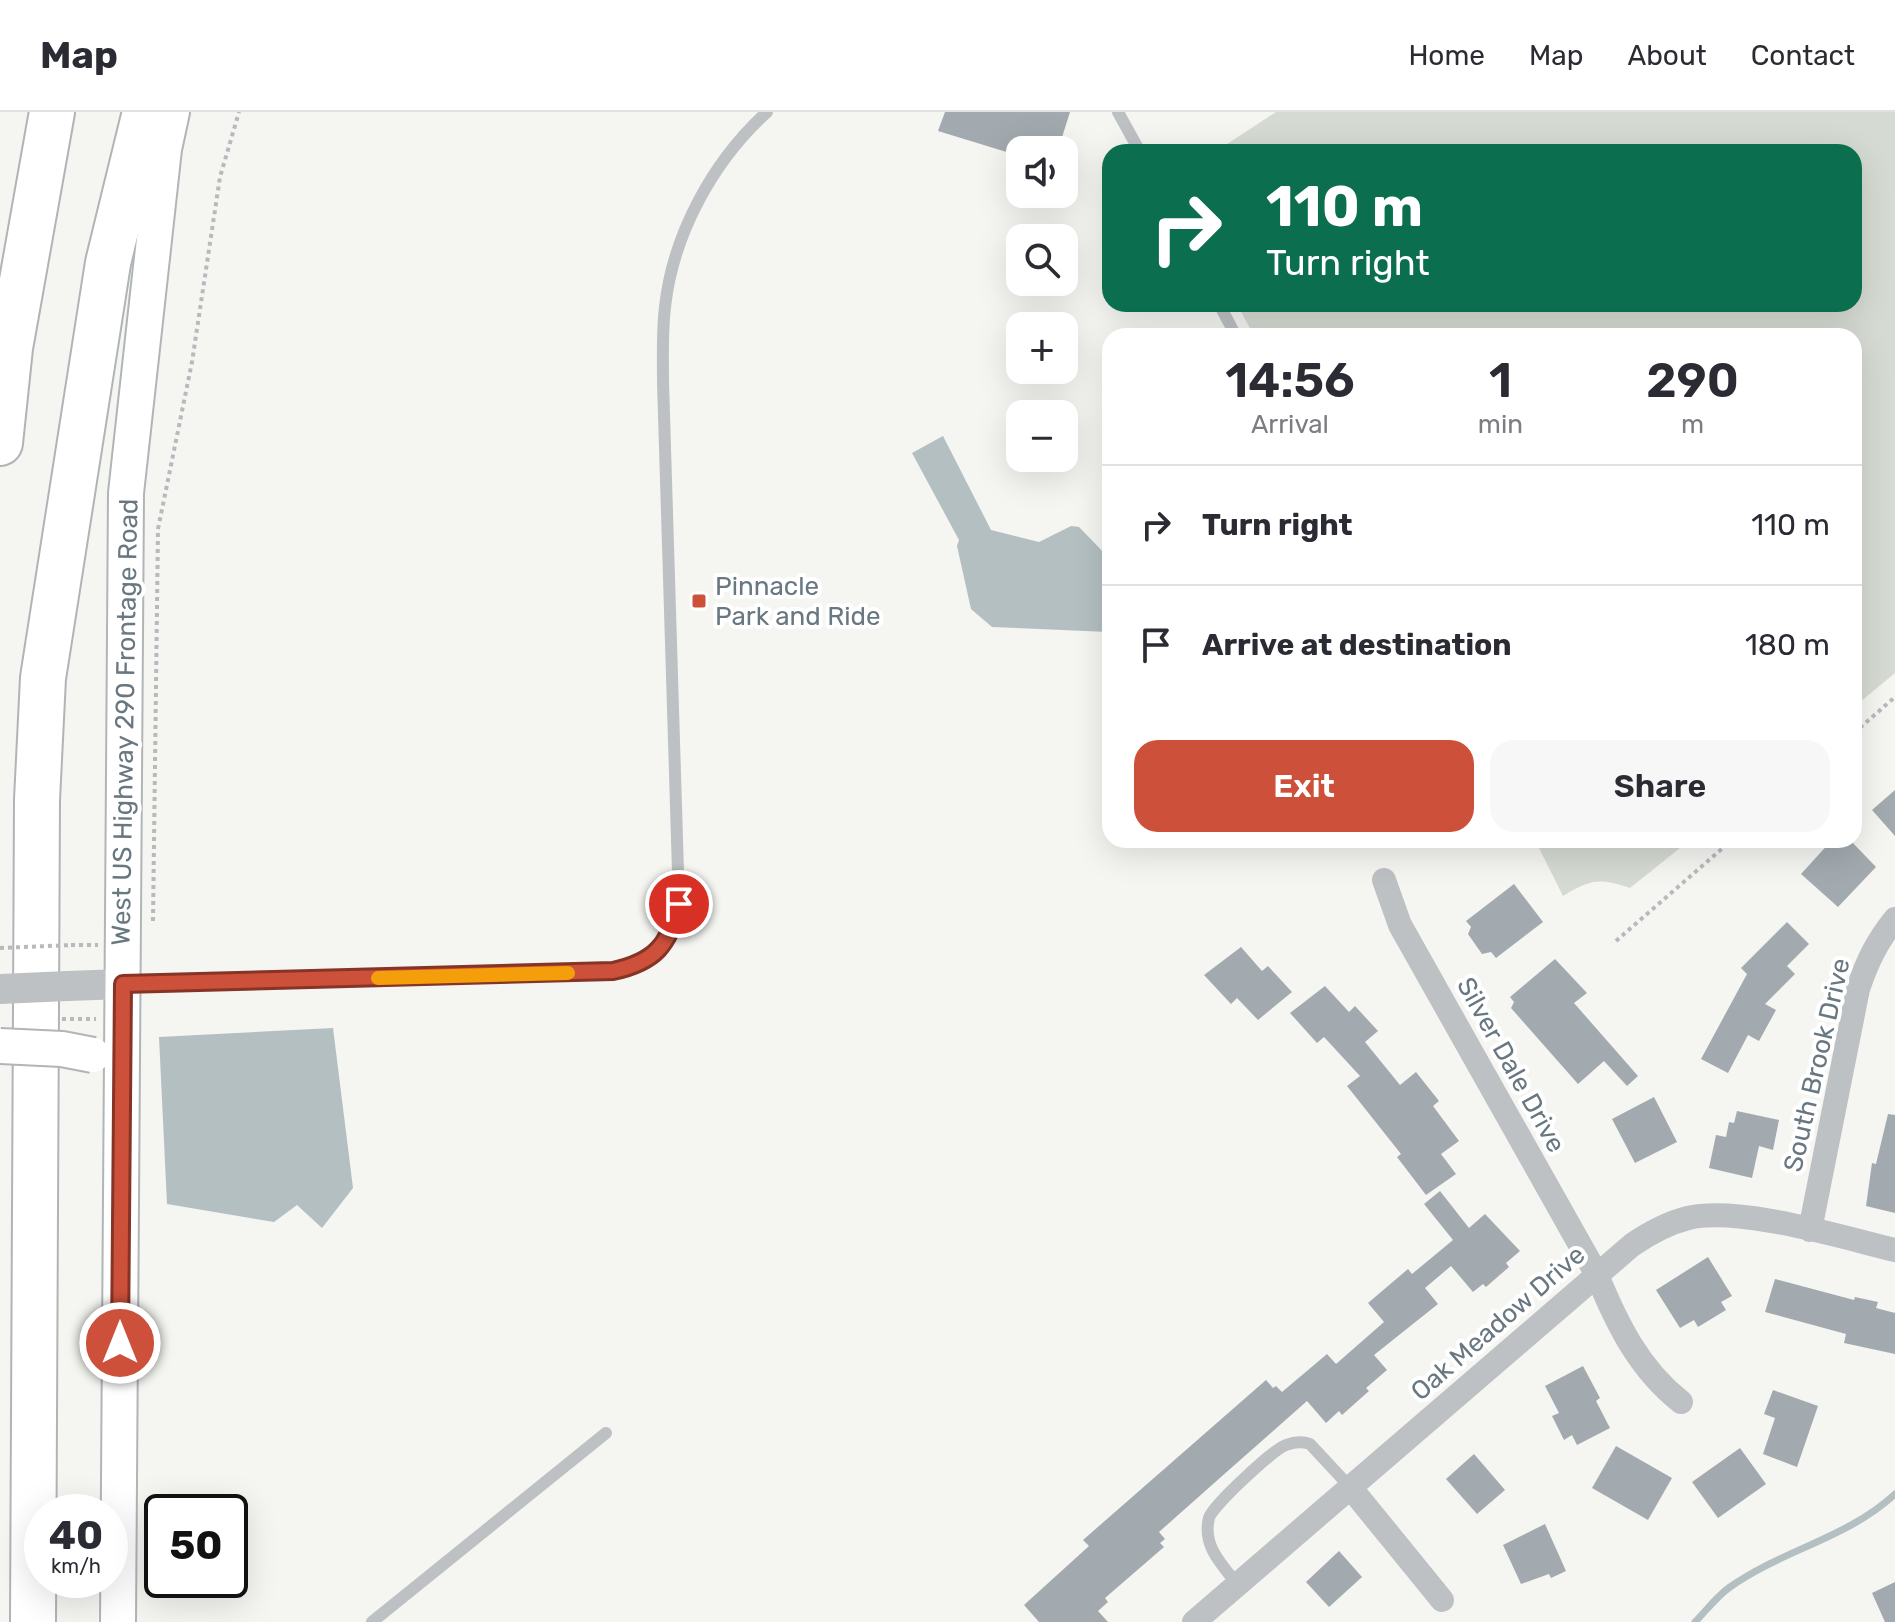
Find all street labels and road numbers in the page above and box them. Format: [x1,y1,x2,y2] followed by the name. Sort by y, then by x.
[106,498,144,946] street label: West US Highway 290 Frontage Road
[1777,955,1857,1175] street label: South Brook Drive
[1450,972,1572,1158] street label: Silver Dale Drive
[1405,1239,1591,1407] street label: Oak Meadow Drive

